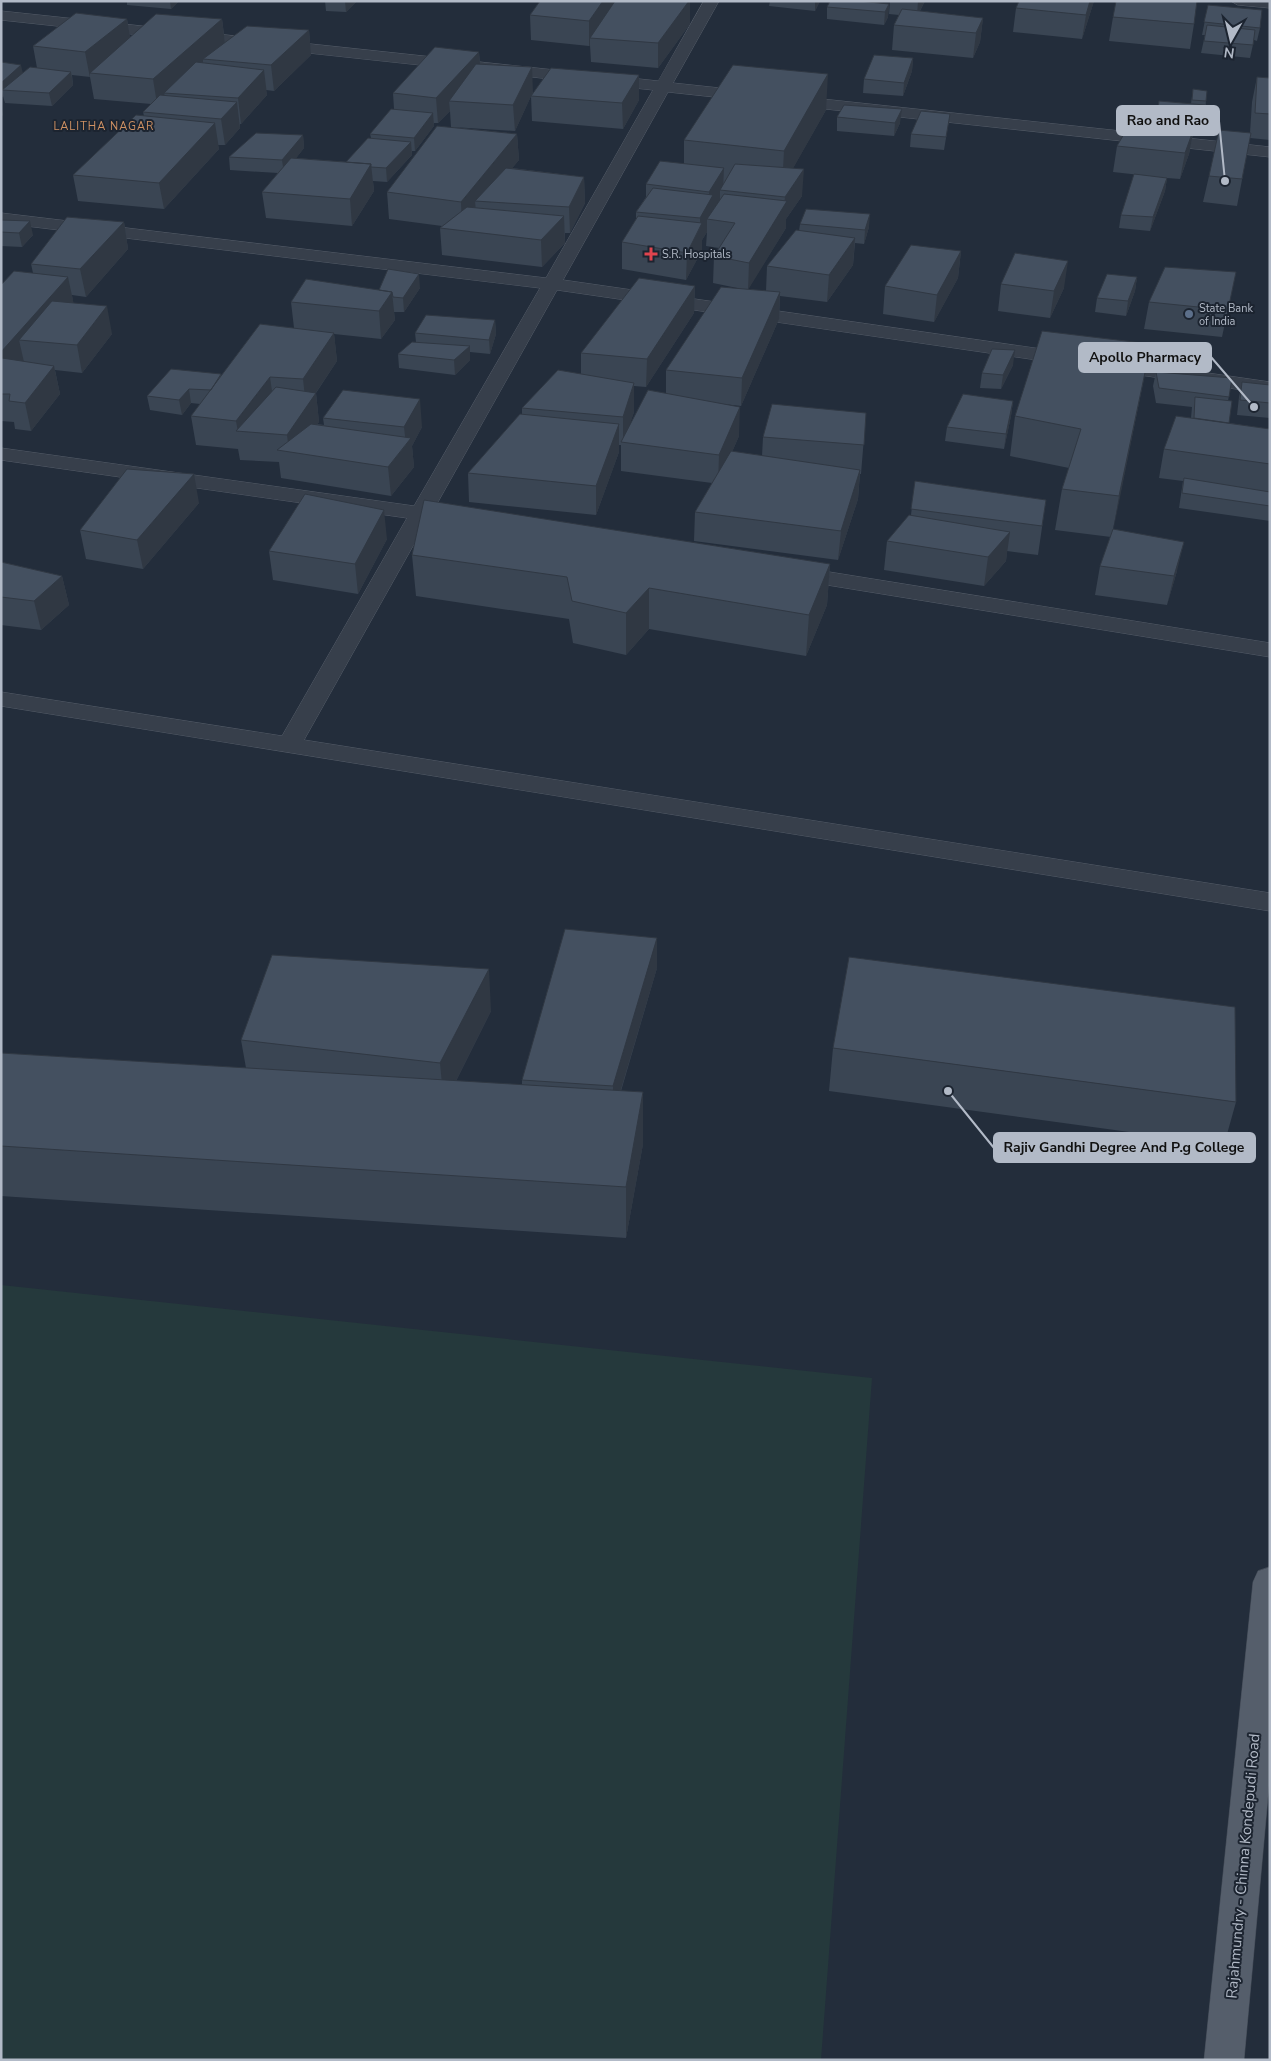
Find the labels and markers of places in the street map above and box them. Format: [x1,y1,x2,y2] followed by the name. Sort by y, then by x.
[1117,106,1219,135] callout: Rao and Rao
[644,247,658,261] marker: S.R. Hospitals
[662,247,731,262] place label: S.R. Hospitals
[1199,301,1253,329] place label: State Bank of India
[1183,308,1195,320] marker: State Bank of India
[1079,343,1211,372] callout: Apollo Pharmacy
[994,1133,1255,1162] callout: Rajiv Gandhi Degree And P.g College

